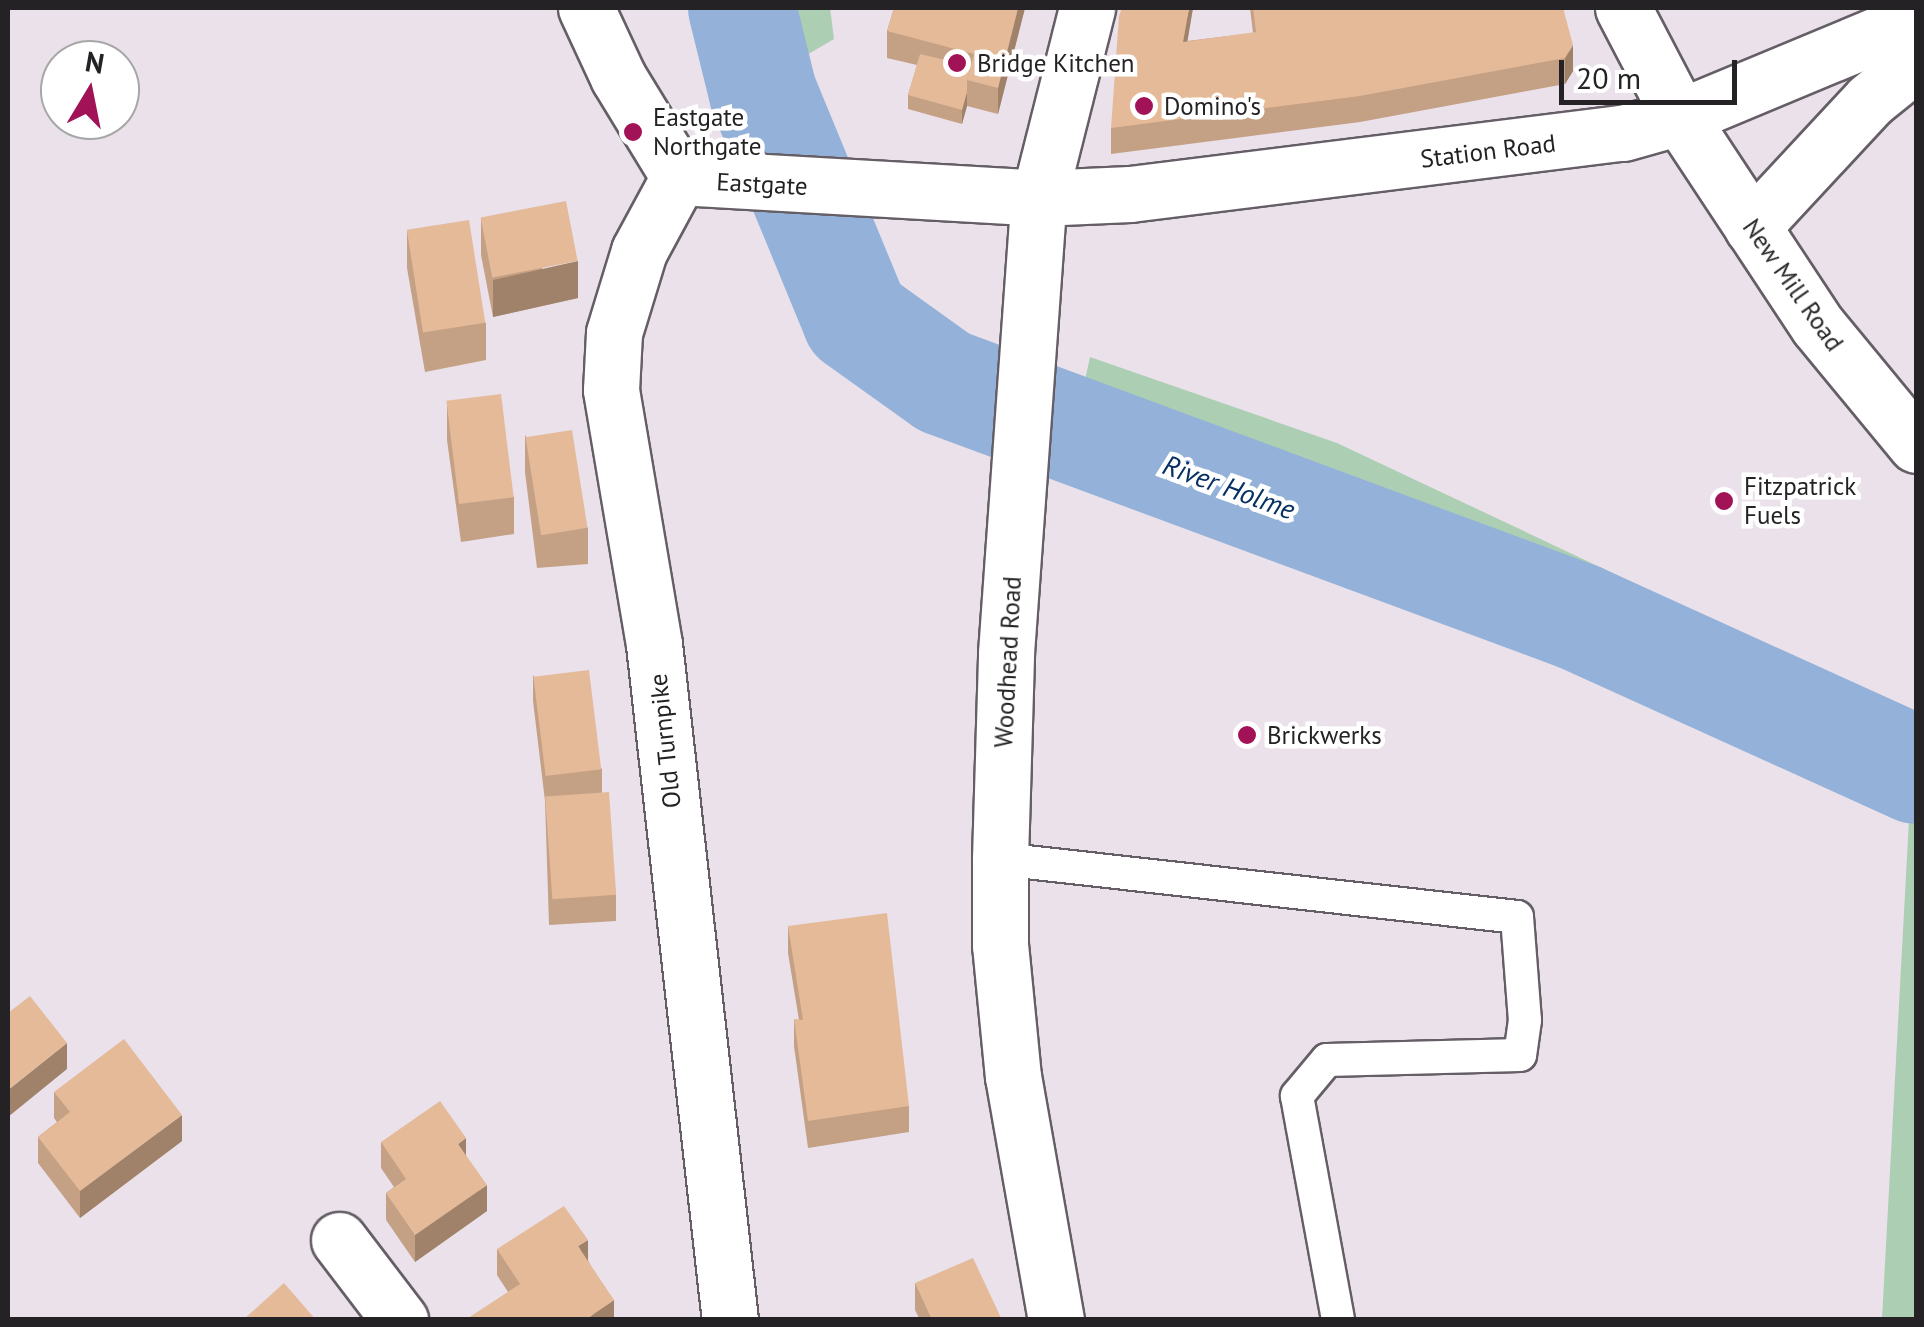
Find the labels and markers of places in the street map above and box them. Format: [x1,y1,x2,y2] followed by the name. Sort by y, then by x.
[977,48,1135,78] place label: Bridge Kitchen
[946,52,968,74] marker: Bridge Kitchen
[1164,91,1261,121] place label: Domino's
[1133,95,1155,117] marker: Domino's
[653,103,761,162] place label: Eastgate Northgate
[622,121,644,143] marker: Eastgate Northgate
[1744,472,1856,531] place label: Fitzpatrick Fuels
[1713,490,1735,512] marker: Fitzpatrick Fuels
[1267,720,1382,750] place label: Brickwerks
[1236,724,1258,746] marker: Brickwerks

